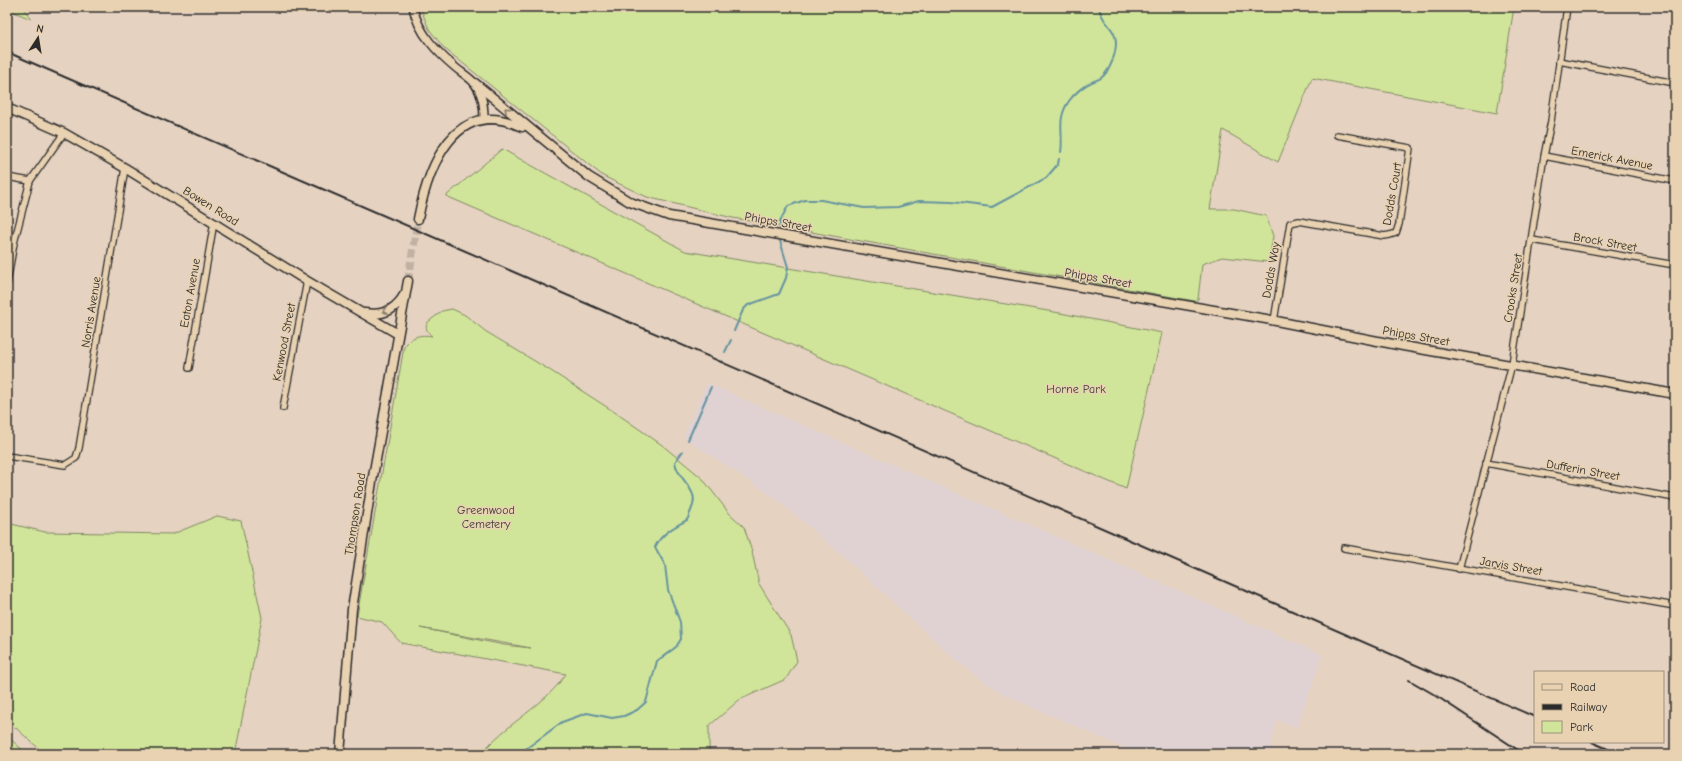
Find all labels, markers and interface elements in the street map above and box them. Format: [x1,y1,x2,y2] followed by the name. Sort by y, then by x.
[18,18,58,58] north arrow
[35,22,45,36] text: N
[505,108,512,115] one-way arrow
[1570,143,1654,173] street label: Emerick Avenue
[1380,161,1405,227] street label: Dodds Court
[180,183,242,229] street label: Bowen Road
[744,209,813,235] street label: Phipps Street
[1572,230,1638,255] street label: Brock Street
[1259,240,1283,299] street label: Dodds Way
[1501,252,1525,323] street label: Crooks Street
[177,257,203,329] street label: Eaton Avenue
[1064,265,1133,291] street label: Phipps Street
[78,275,104,349] street label: Norris Avenue
[270,301,299,382] street label: Kenwood Street
[381,307,388,315] one-way arrow
[1382,323,1451,349] street label: Phipps Street
[1046,382,1106,396] park label: Horne Park
[1545,457,1621,483] street label: Dufferin Street
[342,472,368,556] street label: Thompson Road
[457,503,515,531] park label: Greenwood Cemetery
[1479,554,1544,578] street label: Jarvis Street
[1534,671,1664,743] legend
[1570,680,1596,694] text: Road
[1570,700,1608,714] text: Railway
[1570,720,1593,734] text: Park

